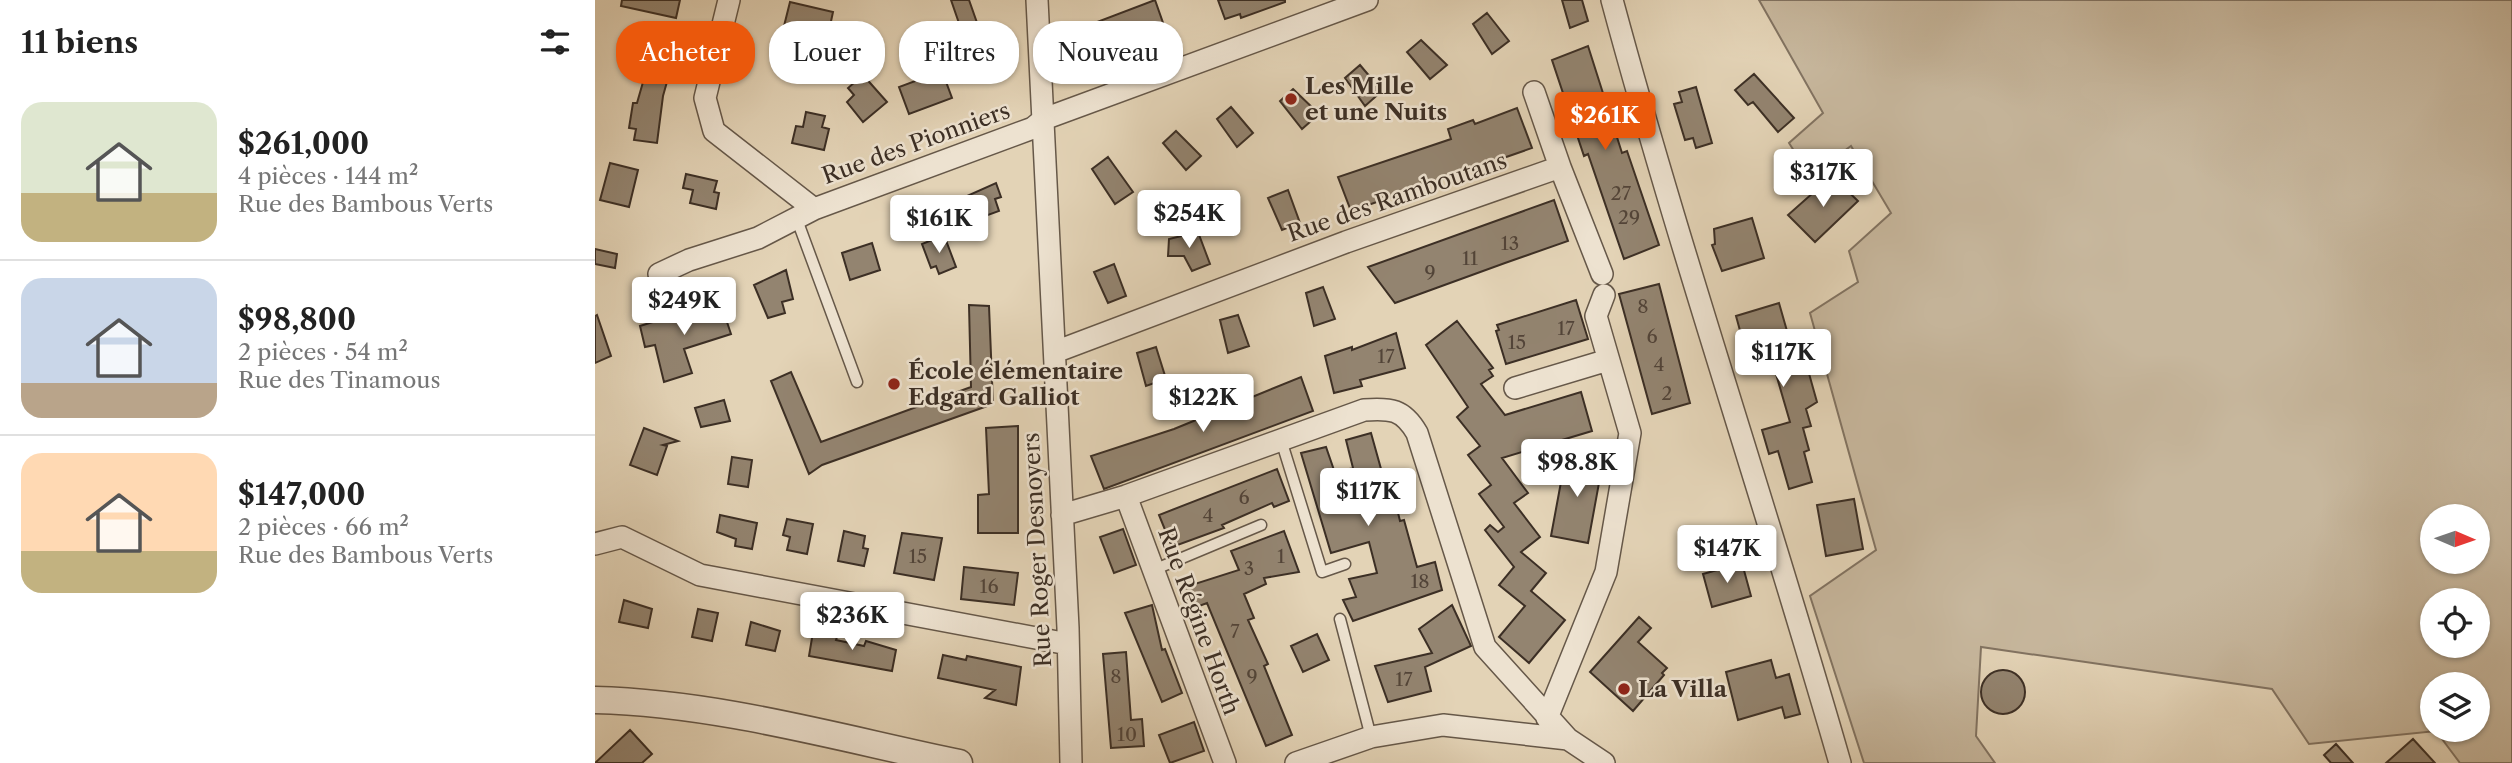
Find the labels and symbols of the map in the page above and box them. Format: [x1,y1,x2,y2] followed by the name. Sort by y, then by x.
[1305,72,1447,126] place label: Les Mille et une Nuits
[1283,91,1299,107] marker: Les Mille et une Nuits
[1556,92,1654,152] pin: $261K
[818,96,1014,190] street label: Rue des Pionniers
[1284,146,1510,248] street label: Rue des Ramboutans
[1774,150,1872,209] pin: $317K
[1611,182,1632,205] house number: 27
[1140,190,1238,250] pin: $254K
[890,196,988,255] pin: $161K
[1618,206,1640,229] house number: 29
[1501,232,1519,255] house number: 13
[1462,247,1478,270] house number: 11
[1424,261,1436,284] house number: 9
[635,278,733,337] pin: $249K
[1637,295,1649,318] house number: 8
[1557,317,1575,340] house number: 17
[1646,325,1658,348] house number: 6
[1734,330,1832,389] pin: $117K
[1508,331,1526,354] house number: 15
[1377,345,1395,368] house number: 17
[1654,353,1665,376] house number: 4
[908,357,1123,411] place label: École élémentaire Edgard Galliot
[1154,374,1252,434] pin: $122K
[886,376,902,392] marker: École élémentaire Edgard Galliot
[1662,382,1673,405] house number: 2
[1017,432,1057,668] street label: Rue Roger Desnoyers
[1520,440,1634,499] pin: $98.8K
[1319,468,1417,528] pin: $117K
[1238,486,1250,509] house number: 6
[1203,504,1214,527] house number: 4
[2420,504,2490,574] north arrow
[1152,523,1246,719] street label: Rue Régine Horth
[1678,526,1776,585] pin: $147K
[909,545,927,568] house number: 15
[1277,545,1285,568] house number: 1
[1244,557,1254,580] house number: 3
[1410,570,1430,593] house number: 18
[979,575,999,598] house number: 16
[803,592,901,652] pin: $236K
[1230,620,1240,643] house number: 7
[1110,665,1122,688] house number: 8
[1246,665,1258,688] house number: 9
[1395,668,1413,691] house number: 17
[1638,675,1728,703] place label: La Villa
[1616,681,1632,697] marker: La Villa
[1117,723,1137,746] house number: 10

